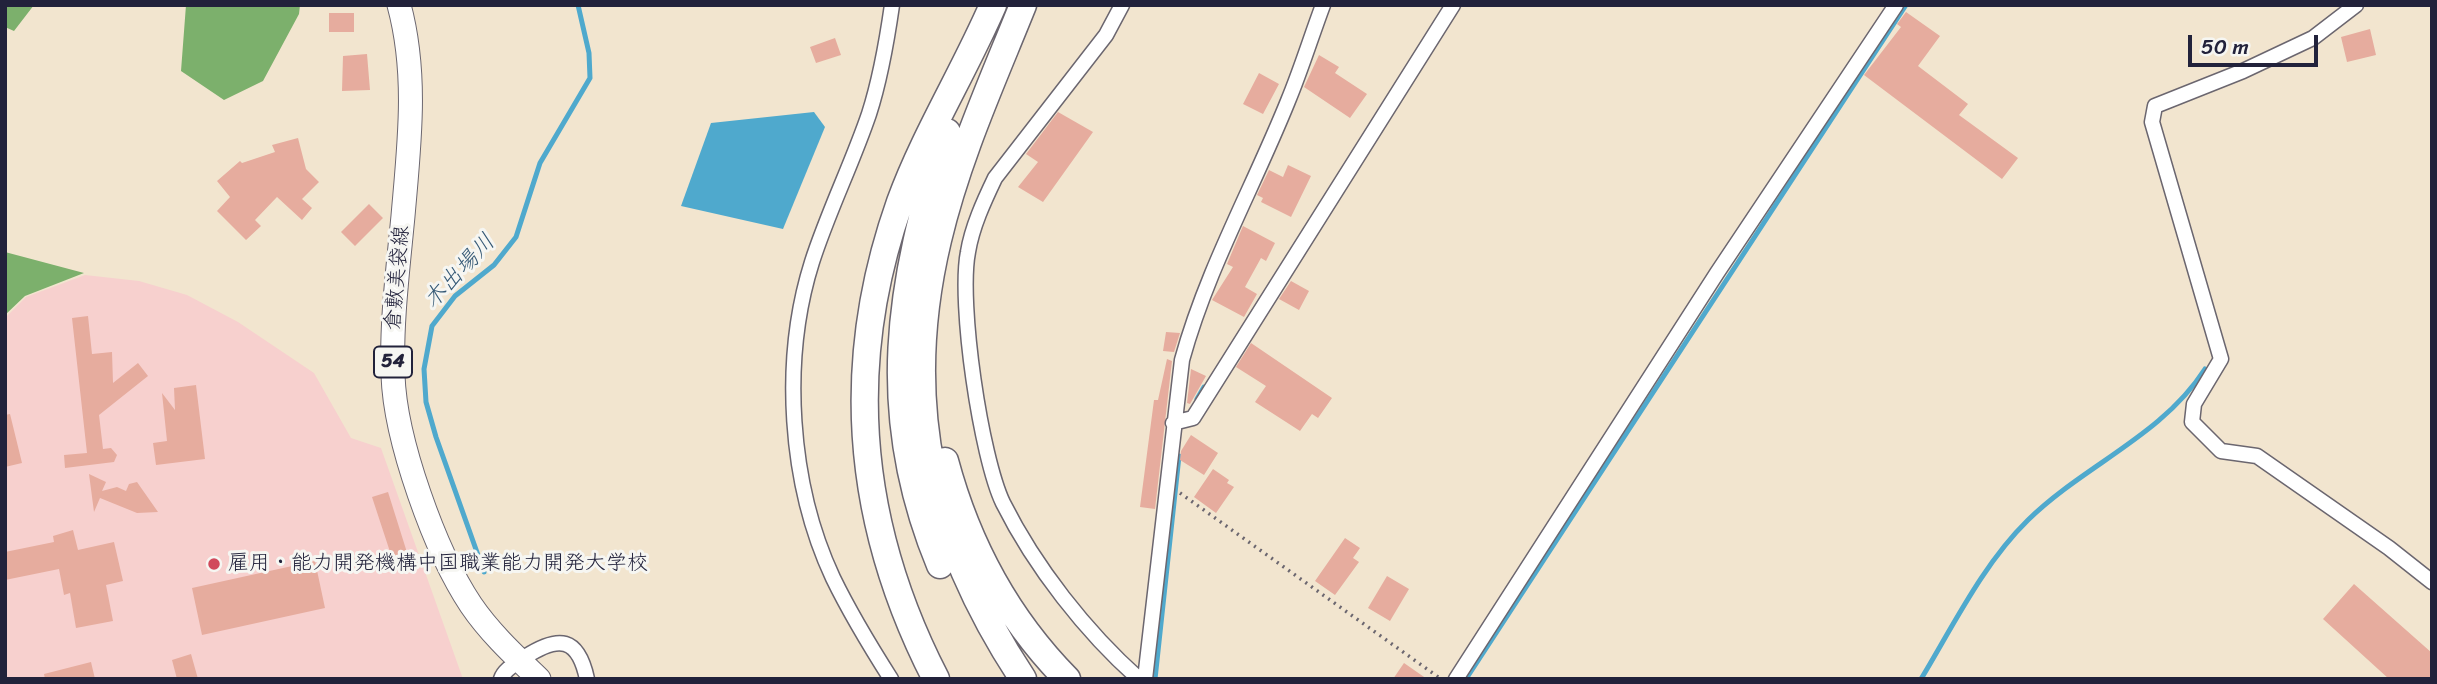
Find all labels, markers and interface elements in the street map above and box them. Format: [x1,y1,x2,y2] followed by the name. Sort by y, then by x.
[2192,21,2322,65] scale bar
[2201,28,2249,66] text: 50 m
[381,225,415,331] street label: 倉敷美袋線
[419,229,501,315] water label: 木出場川
[374,346,412,378] road number: 54
[228,551,648,577] place label: 雇用・能力開発機構中国職業能力開発大学校
[206,556,222,572] marker: 雇用・能力開発機構中国職業能力開発大学校

